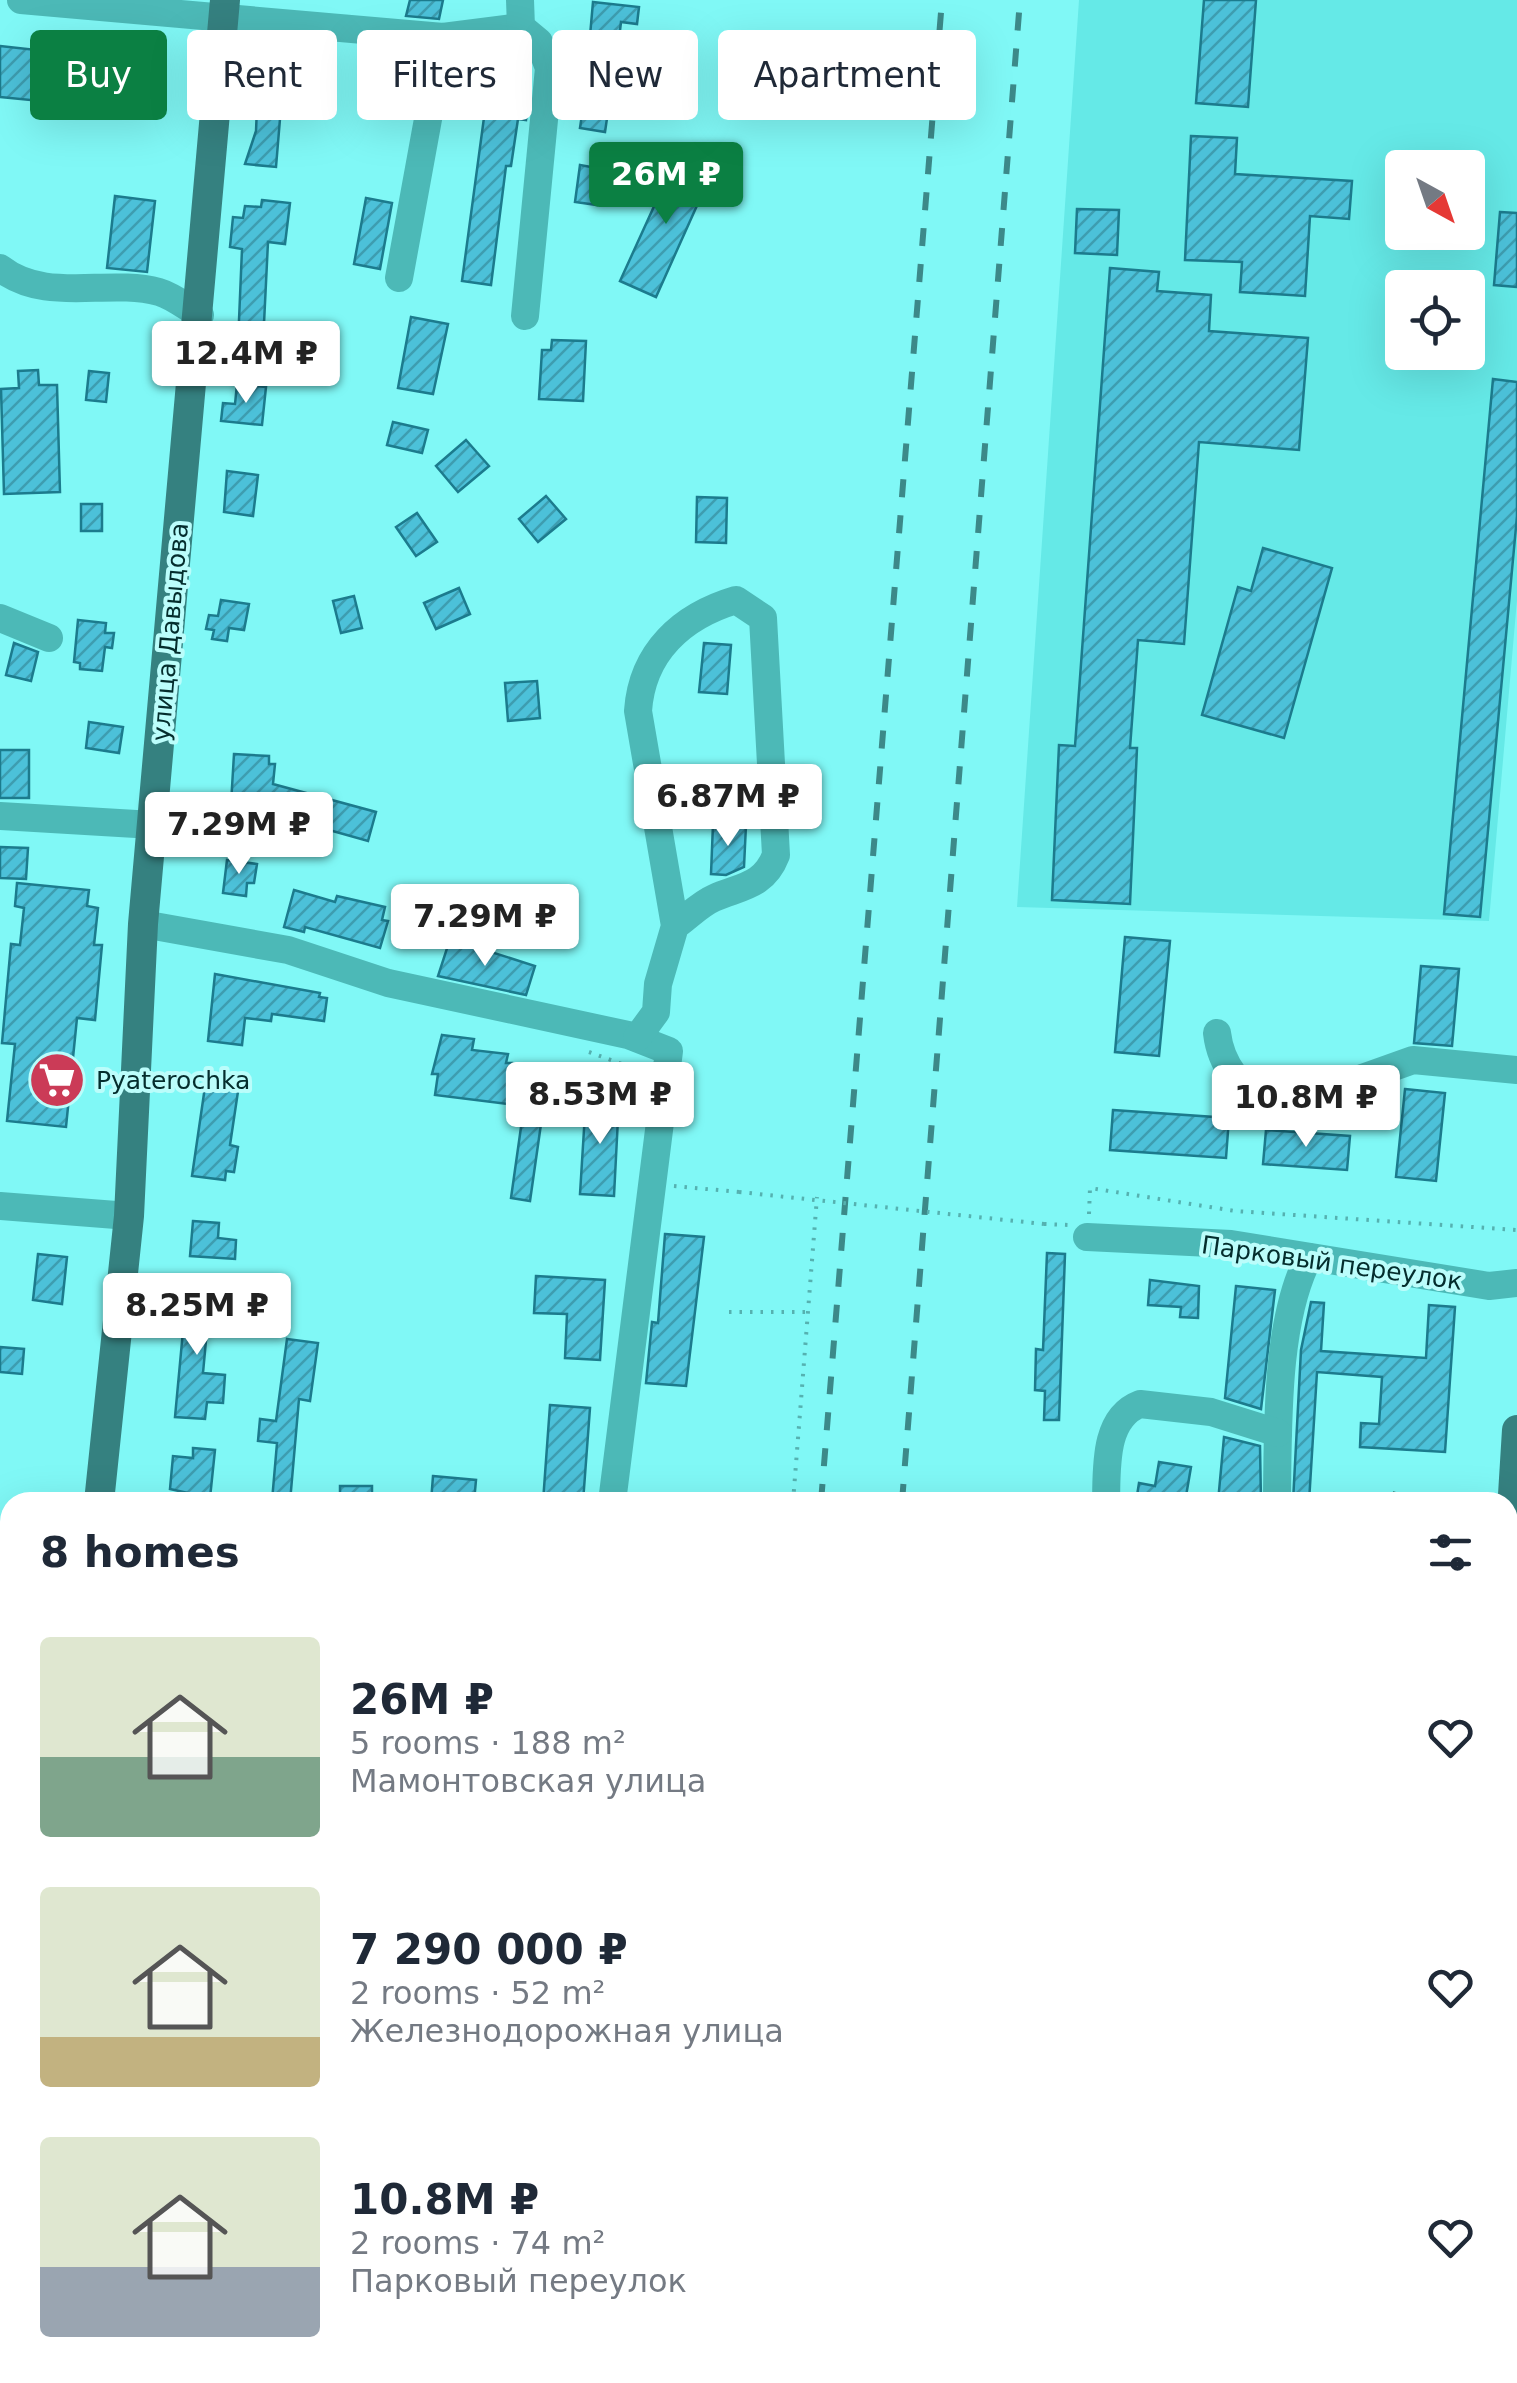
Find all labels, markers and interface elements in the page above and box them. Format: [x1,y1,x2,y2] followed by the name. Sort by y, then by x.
[30,30,167,120] chip: Buy
[187,30,337,120] chip: Rent
[357,30,532,120] chip: Filters
[552,30,698,120] chip: New
[718,30,976,120] chip: Apartment
[596,142,736,227] pin: 26M ₽
[1385,150,1485,250] north arrow
[1385,150,1485,370] map controls
[611,155,721,193] text: 26M ₽
[1385,270,1485,370] button: locate
[154,321,338,406] pin: 12.4M ₽
[174,334,318,372] text: 12.4M ₽
[146,522,194,742] street label: улица Давыдова
[636,764,820,849] pin: 6.87M ₽
[656,777,800,815] text: 6.87M ₽
[147,792,331,877] pin: 7.29M ₽
[167,805,311,843] text: 7.29M ₽
[393,884,577,969] pin: 7.29M ₽
[413,897,557,935] text: 7.29M ₽
[27,1050,87,1110] supermarket icon: Pyaterochka
[508,1062,692,1147] pin: 8.53M ₽
[1214,1065,1398,1150] pin: 10.8M ₽
[96,1066,250,1095] place label: Pyaterochka
[528,1075,672,1113] text: 8.53M ₽
[1234,1078,1378,1116] text: 10.8M ₽
[1200,1230,1464,1296] street label: Парковый переулок
[105,1273,289,1358] pin: 8.25M ₽
[125,1286,269,1324] text: 8.25M ₽
[1423,1525,1478,1580] icon: filters
[40,1528,240,1577] text: 8 homes
[350,1675,494,1724] text: 26M ₽
[120,1677,240,1797] icon: home
[1423,1710,1478,1765] icon: heart
[350,1724,626,1762] text: 5 rooms · 188 m²
[350,1762,706,1800] text: Мамонтовская улица
[350,1925,628,1974] text: 7 290 000 ₽
[120,1927,240,2047] icon: home
[1423,1960,1478,2015] icon: heart
[350,1974,605,2012] text: 2 rooms · 52 m²
[350,2012,784,2050] text: Железнодорожная улица
[350,2175,539,2224] text: 10.8M ₽
[120,2177,240,2297] icon: home
[1423,2210,1478,2265] icon: heart
[350,2224,605,2262] text: 2 rooms · 74 m²
[350,2262,687,2300] text: Парковый переулок

